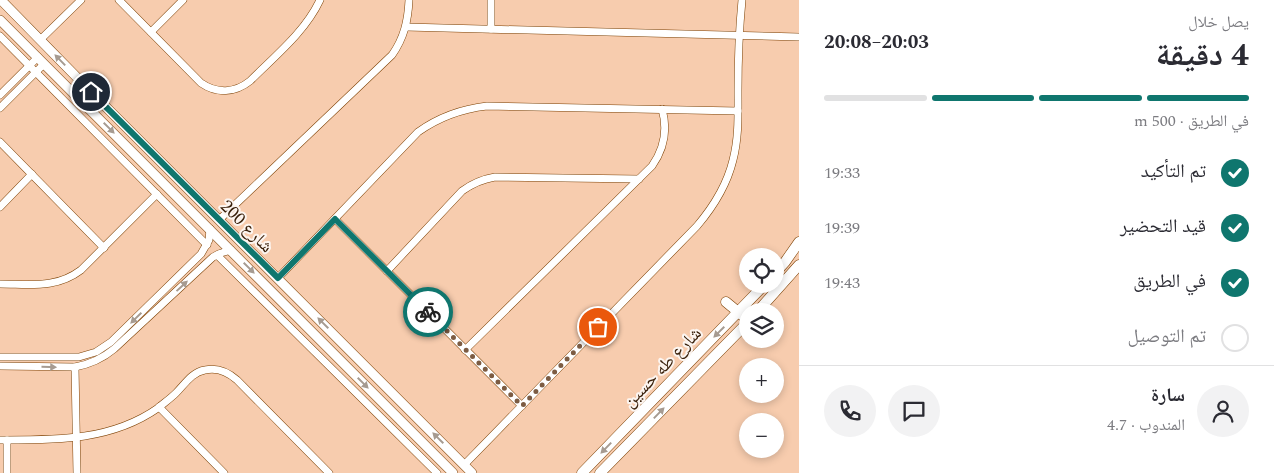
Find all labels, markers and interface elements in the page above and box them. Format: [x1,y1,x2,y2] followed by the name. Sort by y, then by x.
[1188,10,1249,34] text: يصل خلال
[824,28,929,57] text: 20:03–20:08
[1156,31,1249,80] text: 4 دقيقة
[54,54,66,66] one-way arrow
[70,71,112,113] pin
[77,78,105,106] icon: home
[1134,109,1249,133] text: في الطريق · 500 m
[103,122,115,134] one-way arrow
[1141,157,1206,186] text: تم التأكيد
[1221,159,1249,187] icon: check
[824,161,860,185] text: 19:33
[214,194,279,259] street label: شارع 200
[1120,212,1206,241] text: قيد التحضير
[1221,214,1249,242] icon: check
[824,216,860,240] text: 19:39
[739,248,784,458] map controls
[739,248,784,293] button: locate
[242,262,254,274] one-way arrow
[1133,267,1206,296] text: في الطريق
[1221,269,1249,297] icon: check
[824,271,860,295] text: 19:43
[176,280,188,292] one-way arrow
[403,287,453,337] courier
[414,298,442,326] icon: bike
[739,303,784,348] button: layers
[577,306,619,348] pin
[130,312,142,324] one-way arrow
[584,313,612,341] icon: bag
[317,318,329,330] one-way arrow
[617,321,708,414] street label: شارع طه حسين
[1127,322,1206,351] text: تم التوصيل
[713,325,725,337] one-way arrow
[739,358,784,403] button: +
[41,363,57,371] one-way arrow
[357,377,369,389] one-way arrow
[1151,381,1185,410] text: سارة
[824,385,876,437] button: phone
[888,385,940,437] button: chat
[1197,385,1249,437] button: person
[652,407,664,419] one-way arrow
[739,413,784,458] button: −
[1107,413,1185,437] text: المندوب · 4.7
[432,432,444,444] one-way arrow
[600,442,612,454] one-way arrow

